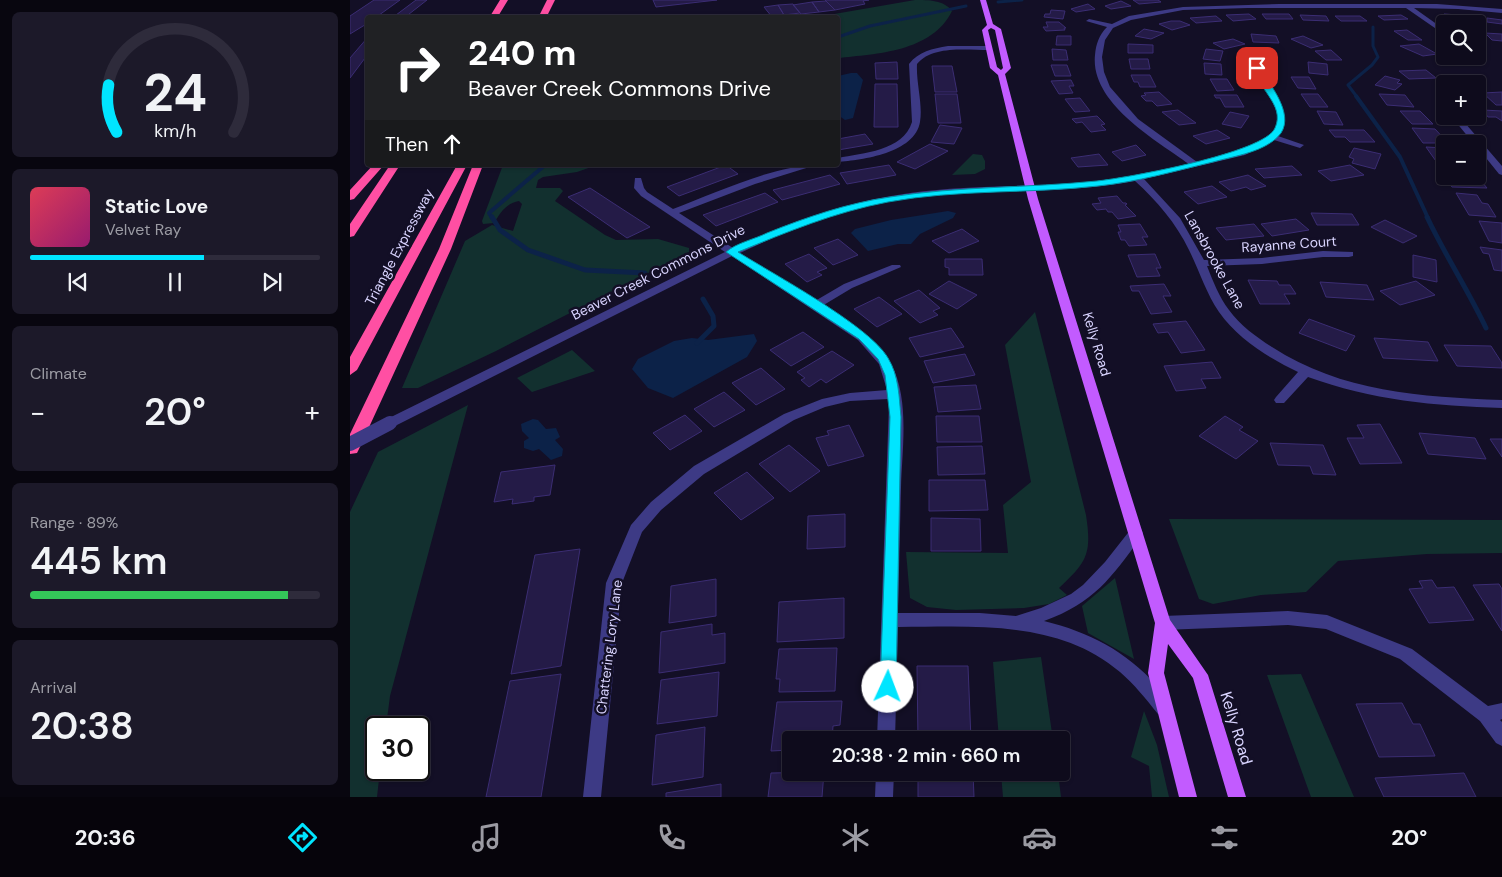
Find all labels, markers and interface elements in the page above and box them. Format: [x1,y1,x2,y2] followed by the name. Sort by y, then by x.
[1436,15,1486,185] map controls
[1436,15,1486,65] button: search
[468,30,577,76] text: 240 m
[385,35,450,100] icon: right
[1236,47,1278,89] pin
[1243,54,1271,82] icon: arrive
[143,59,207,127] text: 24
[468,74,771,103] text: Beaver Creek Commons Drive
[1436,75,1486,125] button: +
[154,119,196,143] text: km/h
[438,130,466,158] icon: ahead
[385,132,428,157] text: Then
[1436,135,1486,185] button: −
[361,185,438,309] street label: Triangle Expressway
[105,194,208,219] text: Static Love
[1181,208,1249,312] street label: Lansbrooke Lane
[105,219,181,240] text: Velvet Ray
[568,220,748,324] street label: Beaver Creek Commons Drive
[1241,232,1337,256] street label: Rayanne Court
[64,268,92,296] icon: previous
[161,268,189,296] icon: pause
[258,268,286,296] icon: next
[1079,310,1115,378] street label: Kelly Road
[30,363,87,384] text: Climate
[144,387,206,437] text: 20°
[30,394,45,431] text: −
[305,394,320,431] text: +
[30,512,118,533] text: Range · 89%
[30,536,168,586] text: 445 km
[592,579,626,715] street label: Chattering Lory Lane
[861,660,913,712] position arrow
[30,677,77,698] text: Arrival
[1215,689,1258,767] street label: Kelly Road
[30,701,134,751] text: 20:38
[365,716,430,781] speed limit sign: 30
[832,743,1020,768] text: 20:38 · 2 min · 660 m
[285,820,320,855] icon: directions
[469,820,504,855] icon: music
[654,820,689,855] icon: phone
[838,820,873,855] icon: climate
[1022,820,1057,855] icon: car
[1207,820,1242,855] icon: filters
[75,823,136,852] text: 20:36
[1391,823,1427,852] text: 20°

